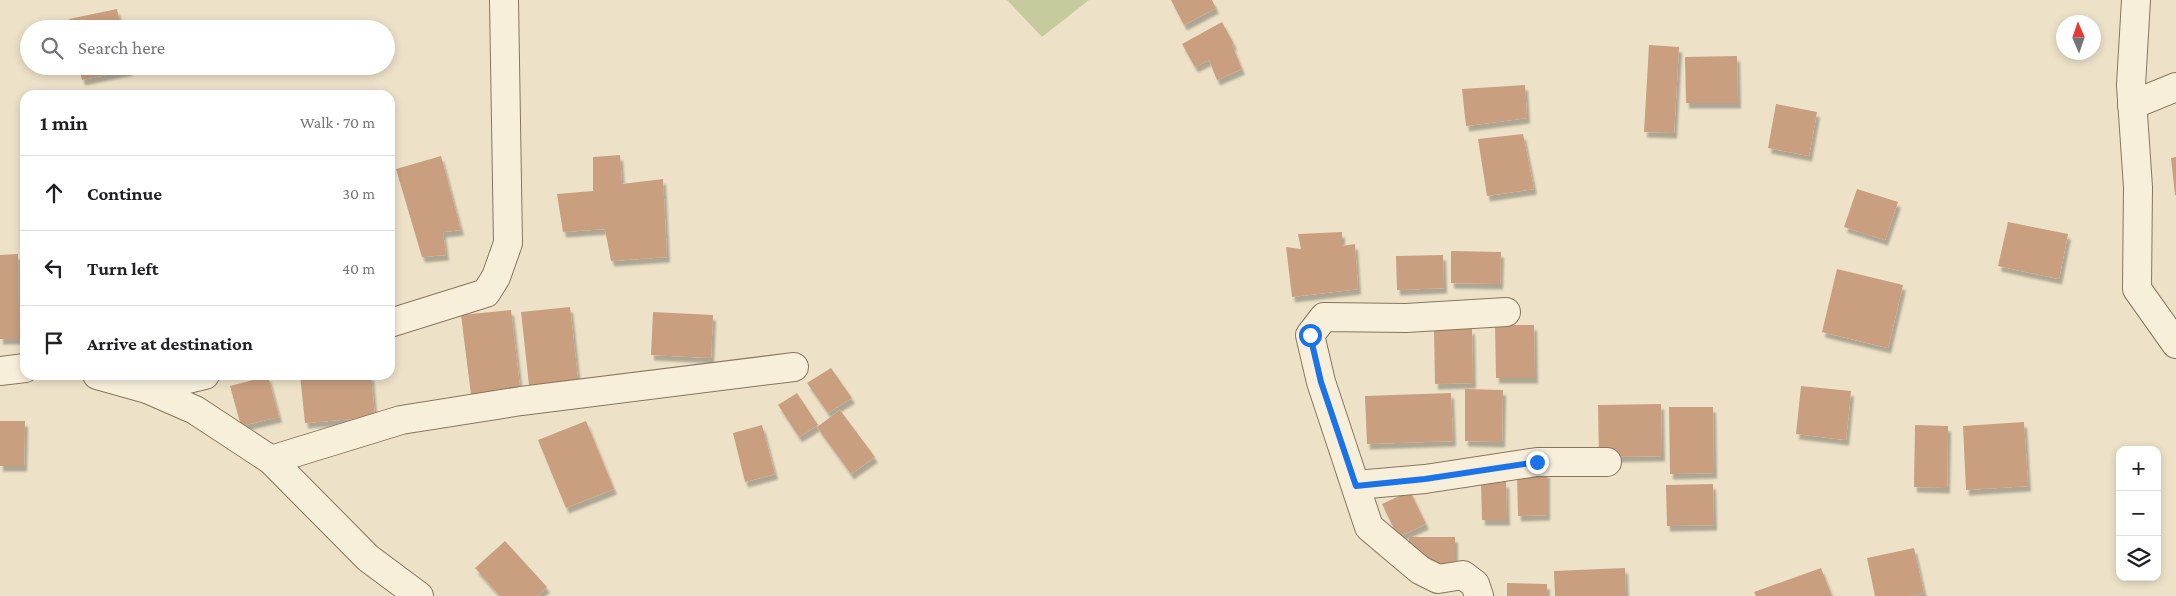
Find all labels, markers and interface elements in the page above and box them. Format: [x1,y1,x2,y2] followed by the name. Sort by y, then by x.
[2056,15,2101,60] north arrow
[20,20,395,75] search box
[38,34,66,62] icon: search
[78,37,165,58] text: Search here
[40,111,88,135] text: 1 min
[300,114,375,131] text: Walk · 70 m
[40,179,68,207] icon: ahead
[87,183,162,204] text: Continue
[343,185,375,202] text: 30 m
[40,254,68,282] icon: left
[87,258,159,279] text: Turn left
[342,260,375,277] text: 40 m
[1299,324,1322,347] route start
[40,329,68,357] icon: arrive
[87,333,253,354] text: Arrive at destination
[2116,446,2161,581] map controls
[2116,446,2161,491] button: +
[1526,451,1549,474] route end
[2116,491,2161,536] button: −
[2116,536,2161,581] button: layers

